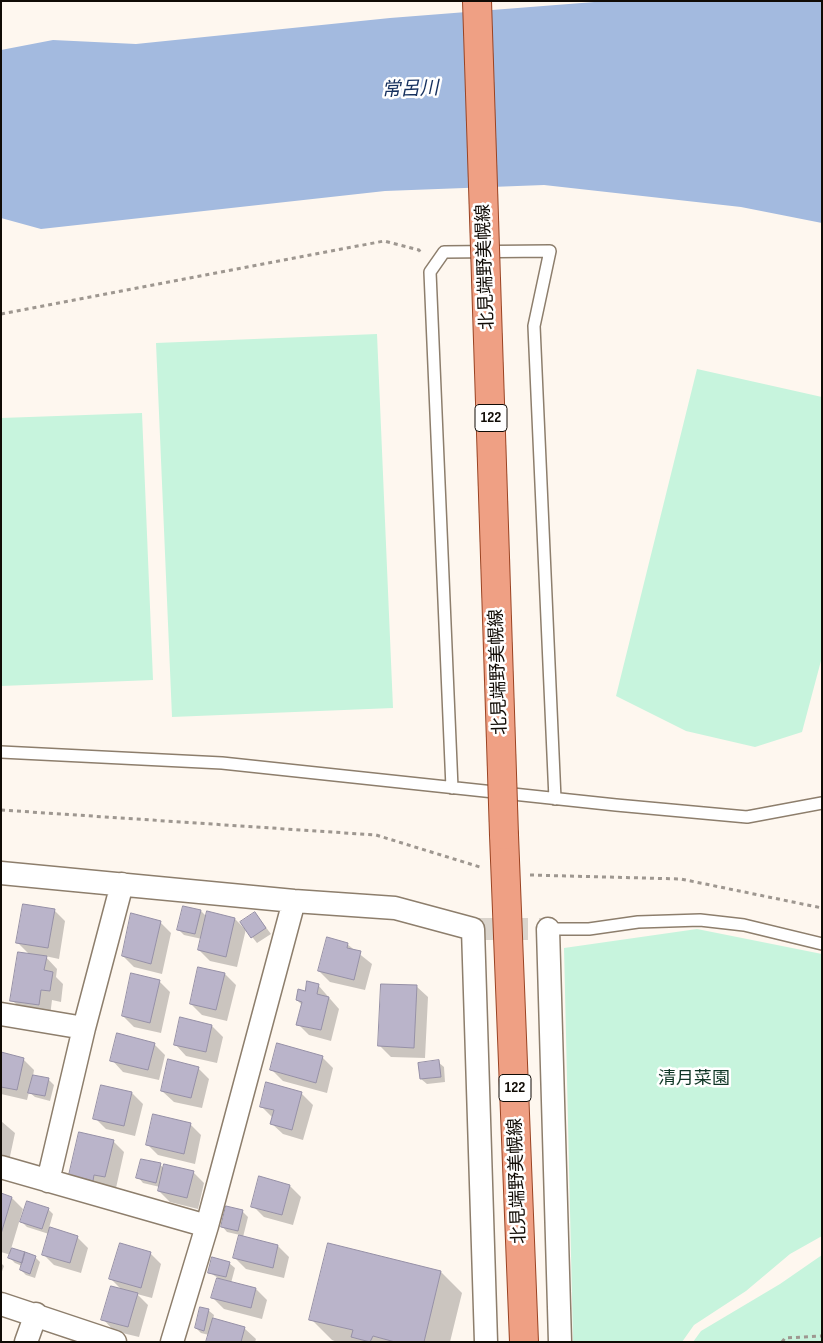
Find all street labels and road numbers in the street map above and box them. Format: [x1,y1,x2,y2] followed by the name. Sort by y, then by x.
[473,204,499,330] street label: 北見端野美幌線
[475,404,507,432] road number: 122
[486,609,512,735] street label: 北見端野美幌線
[499,1074,531,1102] road number: 122
[505,1118,531,1244] street label: 北見端野美幌線

